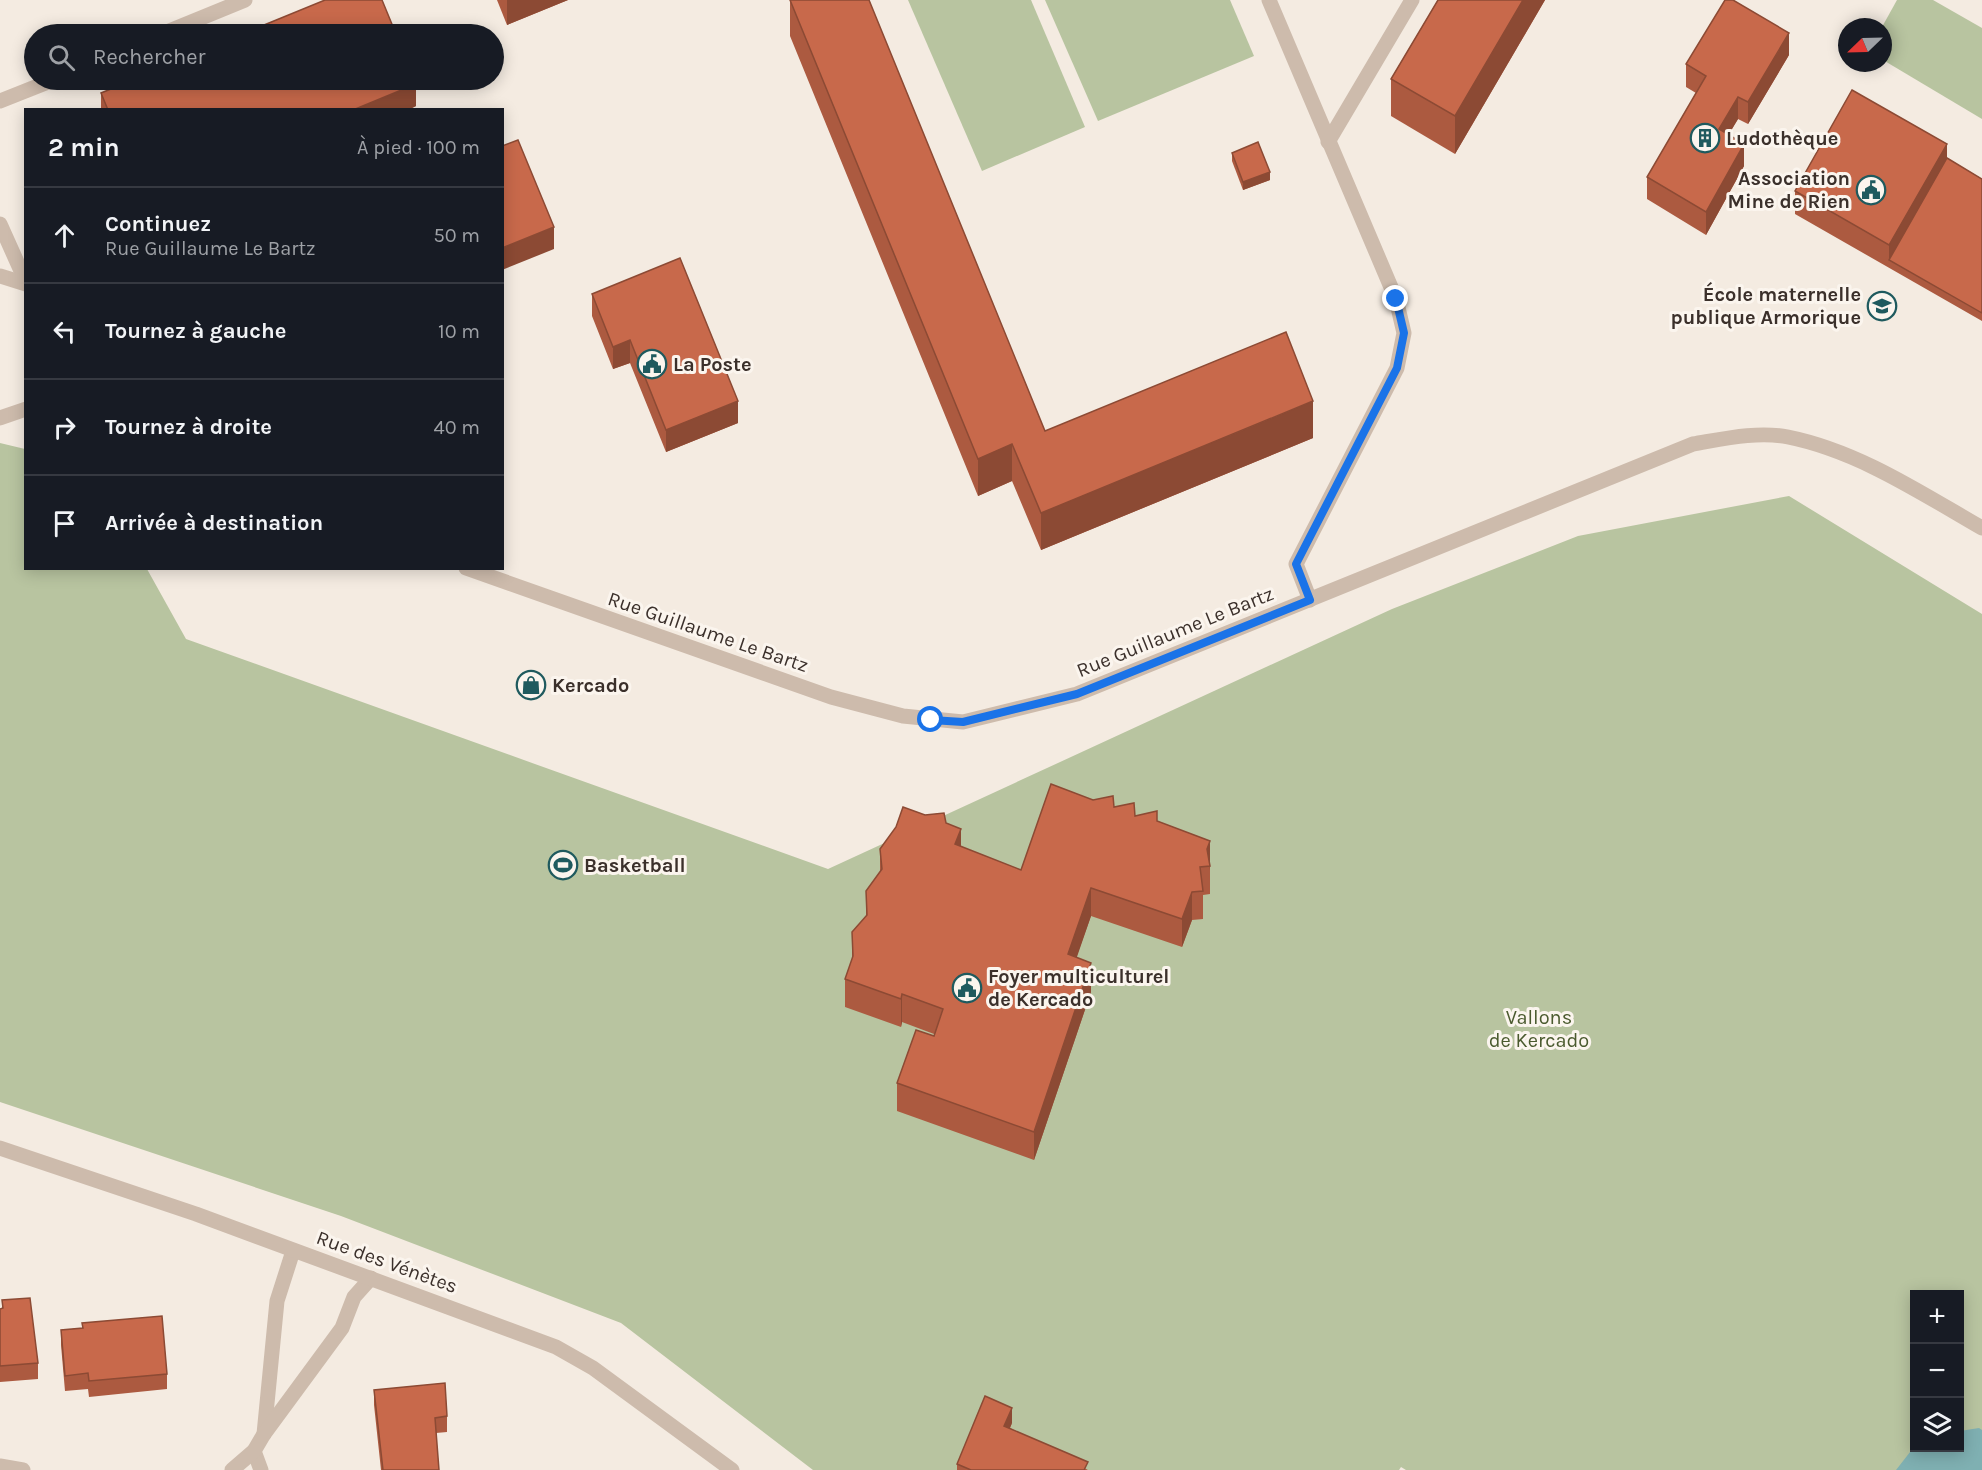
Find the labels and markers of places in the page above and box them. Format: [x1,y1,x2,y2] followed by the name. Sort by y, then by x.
[1689,122,1721,154] building icon: Ludothèque
[1726,127,1838,150] place label: Ludothèque
[1727,167,1850,213] place label: Association Mine de Rien
[1855,174,1887,206] public building icon: Association Mine de Rien
[1671,281,1861,329] place label: École maternelle publique Armorique
[1866,290,1898,322] school or university icon: École maternelle publique Armorique
[636,348,668,380] public building icon: La Poste
[673,353,752,376] place label: La Poste
[515,669,547,701] shop icon: Kercado
[552,674,629,697] place label: Kercado
[547,849,579,881] sports icon: Basketball
[584,854,686,877] place label: Basketball
[988,965,1169,1011] place label: Foyer multiculturel de Kercado
[951,972,983,1004] public building icon: Foyer multiculturel de Kercado

